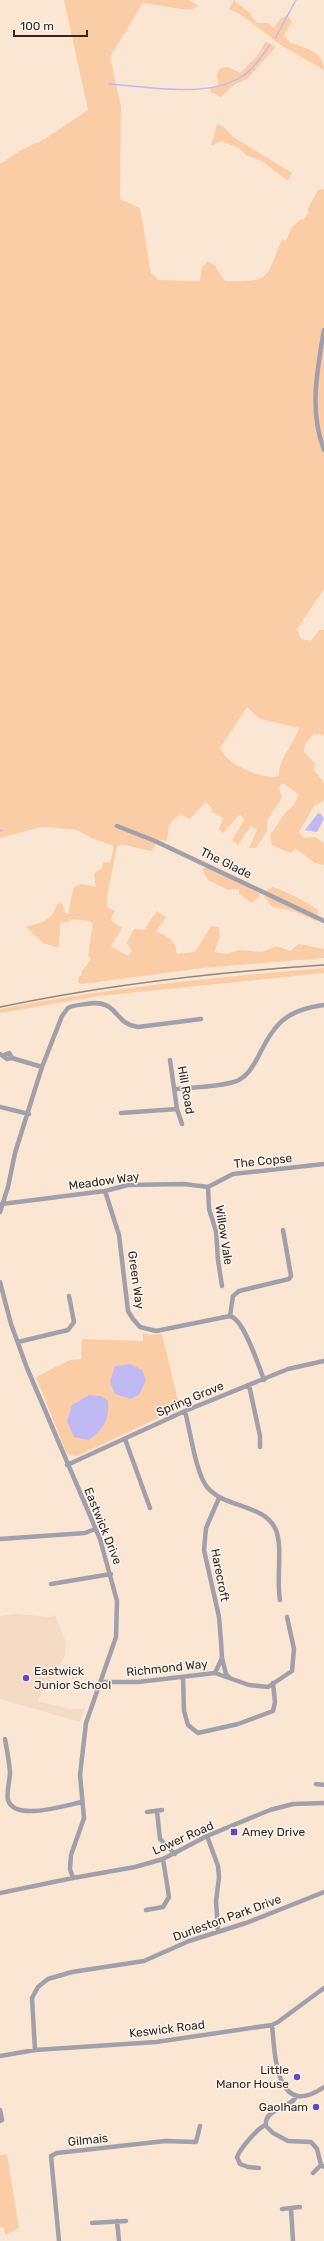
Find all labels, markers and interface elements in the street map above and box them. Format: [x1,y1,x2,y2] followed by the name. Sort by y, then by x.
[14,12,87,38] scale bar
[20,19,54,33] text: 100 m
[198,845,254,882] street label: The Glade
[175,1065,197,1115] street label: Hill Road
[233,1151,293,1171] street label: The Copse
[68,1169,141,1193] street label: Meadow Way
[212,1204,236,1266] street label: Willow Vale
[125,1250,147,1310] street label: Green Way
[154,1378,226,1419] street label: Spring Grove
[81,1485,125,1567] street label: Eastwick Drive
[208,1547,232,1603] street label: Harecroft
[126,1657,209,1679] street label: Richmond Way
[34,1664,111,1692] place label: Eastwick Junior School
[21,1673,31,1683] marker: Eastwick Junior School
[150,1818,216,1858] street label: Lower Road
[242,1825,306,1839] place label: Amey Drive
[229,1827,239,1837] marker: Amey Drive
[171,1892,283,1944] street label: Durleston Park Drive
[128,2017,206,2041] street label: Keswick Road
[216,2063,289,2091] place label: Little Manor House
[292,2072,302,2082] marker: Little Manor House
[259,2100,308,2114] place label: Gaolham
[311,2102,321,2112] marker: Gaolham
[67,2131,109,2149] street label: Gilmais

